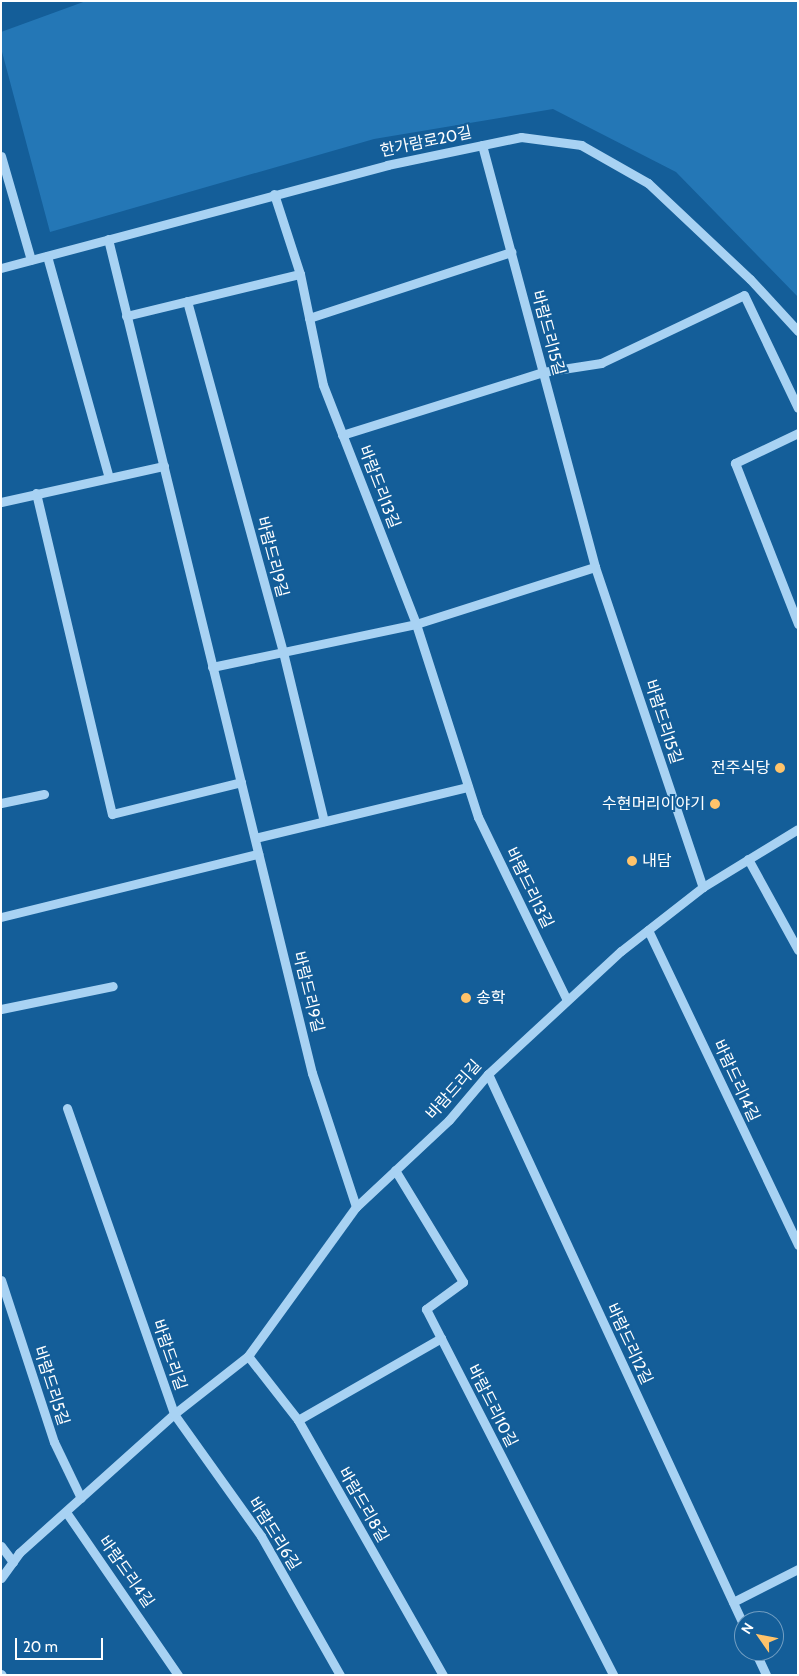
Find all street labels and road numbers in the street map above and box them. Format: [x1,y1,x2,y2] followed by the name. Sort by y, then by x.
[378,123,474,161] street label: 한가람로20길
[527,288,569,378] street label: 바람드리15길
[354,443,404,531] street label: 바람드리13길
[252,515,292,599] street label: 바람드리9길
[640,677,686,767] street label: 바람드리15길
[501,844,557,932] street label: 바람드리13길
[289,950,327,1034] street label: 바람드리9길
[709,1037,763,1125] street label: 바람드리14길
[422,1056,486,1124] street label: 바람드리길
[602,1300,656,1388] street label: 바람드리12길
[148,1317,190,1393] street label: 바람드리길
[29,1344,73,1428] street label: 바람드리5길
[463,1362,521,1450] street label: 바람드리10길
[334,1464,392,1546] street label: 바람드리8길
[244,1494,304,1574] street label: 바람드리6길
[94,1533,158,1611] street label: 바람드리4길

